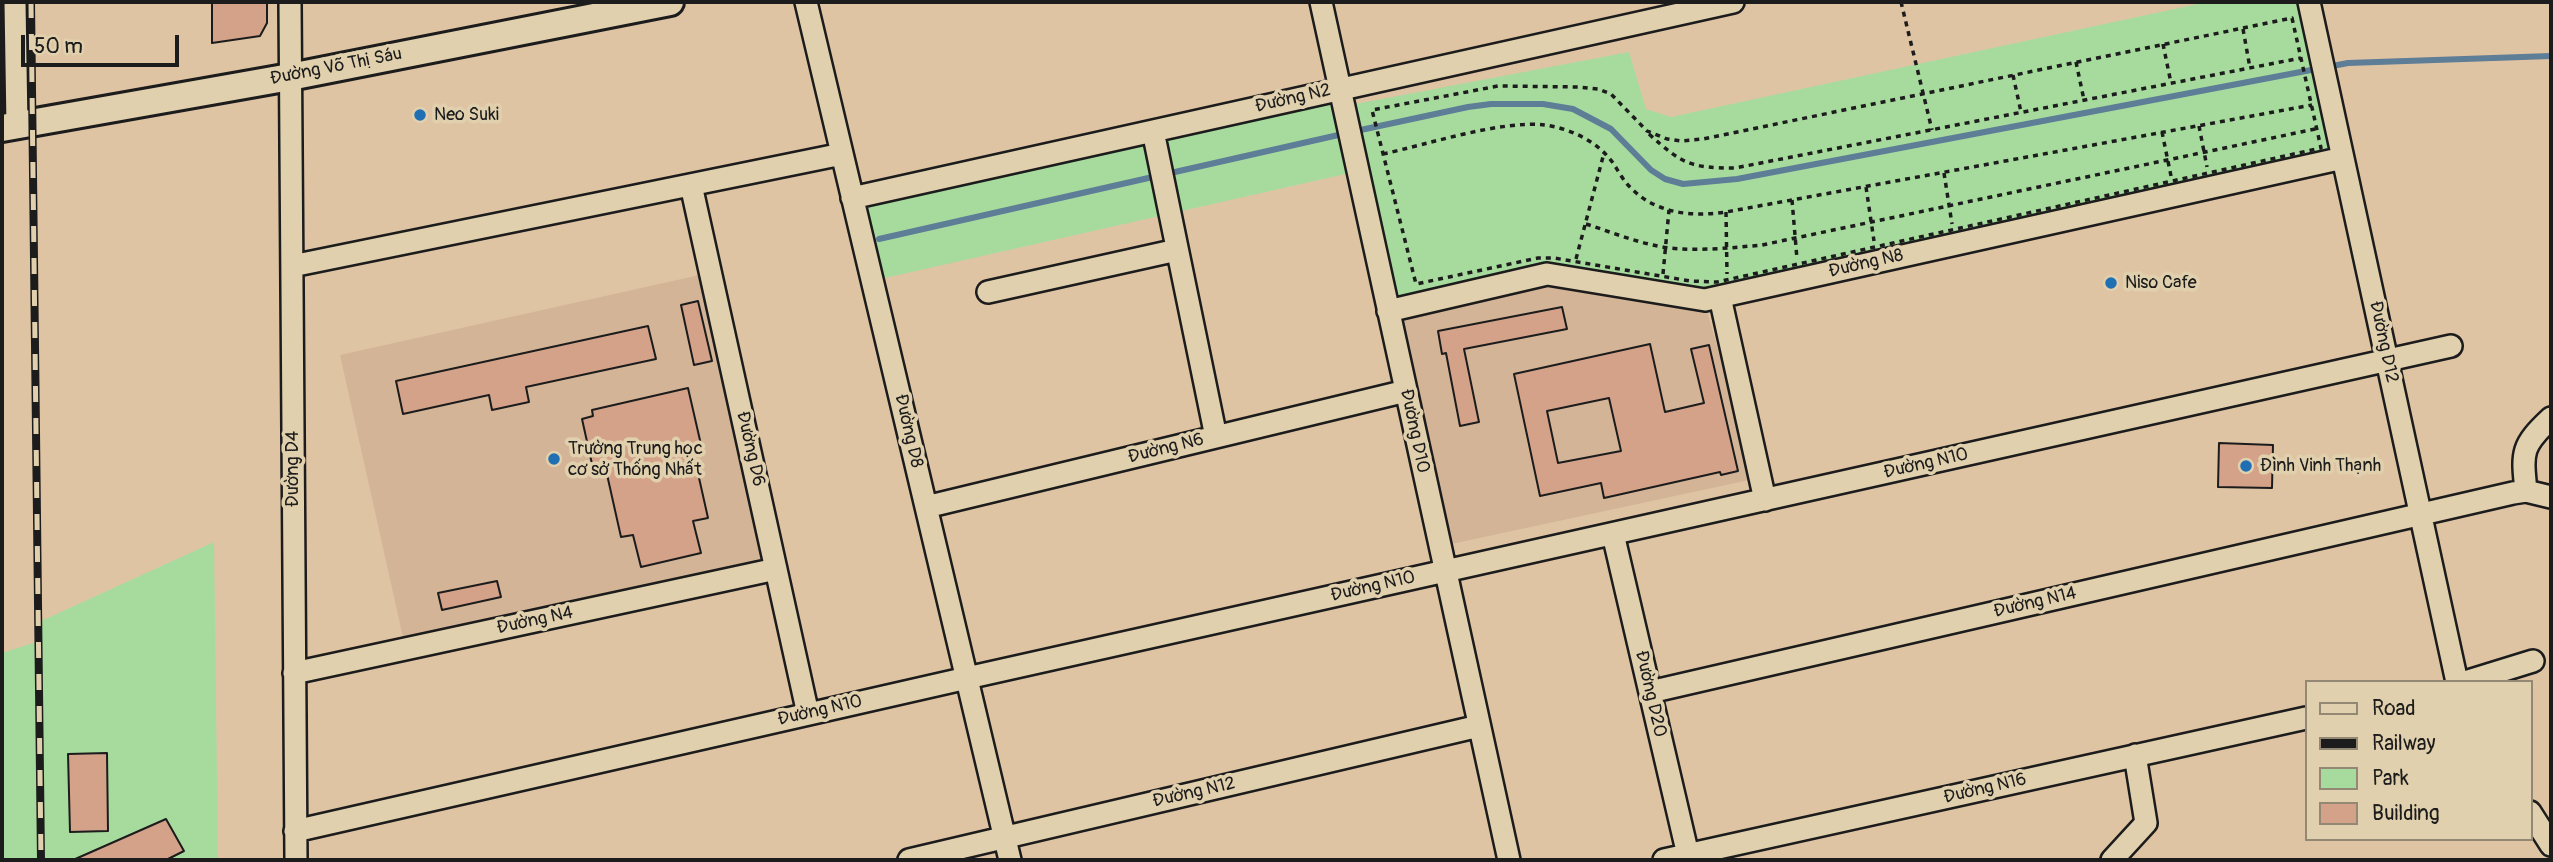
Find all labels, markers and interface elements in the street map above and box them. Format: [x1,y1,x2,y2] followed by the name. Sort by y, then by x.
[24,21,182,65] scale bar
[34,33,83,60] text: 50 m
[268,44,404,90] street label: Đường Võ Thị Sáu
[1253,80,1333,118] street label: Đường N2
[434,104,499,126] place label: Neo Suki
[412,107,428,123] marker: Neo Suki
[1827,245,1905,283] street label: Đường N8
[2125,272,2197,294] place label: Niso Cafe
[2103,275,2119,291] marker: Niso Cafe
[2364,299,2402,385] street label: Đường D12
[1395,387,1433,475] street label: Đường D10
[889,392,927,470] street label: Đường D8
[731,409,769,489] street label: Đường D6
[1126,429,1206,469] street label: Đường N6
[282,431,304,507] street label: Đường D4
[568,438,703,480] place label: Trường Trung học cơ sở Thống Nhất
[1882,444,1970,484] street label: Đường N10
[546,451,562,467] marker: Trường Trung học cơ sở Thống Nhất
[2260,455,2381,477] place label: Đình Vinh Thạnh
[2238,458,2254,474] marker: Đình Vinh Thạnh
[1329,567,1417,607] street label: Đường N10
[1991,583,2079,623] street label: Đường N14
[495,602,575,640] street label: Đường N4
[1630,649,1670,739] street label: Đường D20
[2304,680,2532,841] legend
[776,691,864,731] street label: Đường N10
[2372,695,2416,722] text: Road
[2372,730,2436,757] text: Railway
[2372,765,2409,792] text: Park
[1941,769,2029,809] street label: Đường N16
[1151,773,1237,813] street label: Đường N12
[2372,800,2439,827] text: Building

